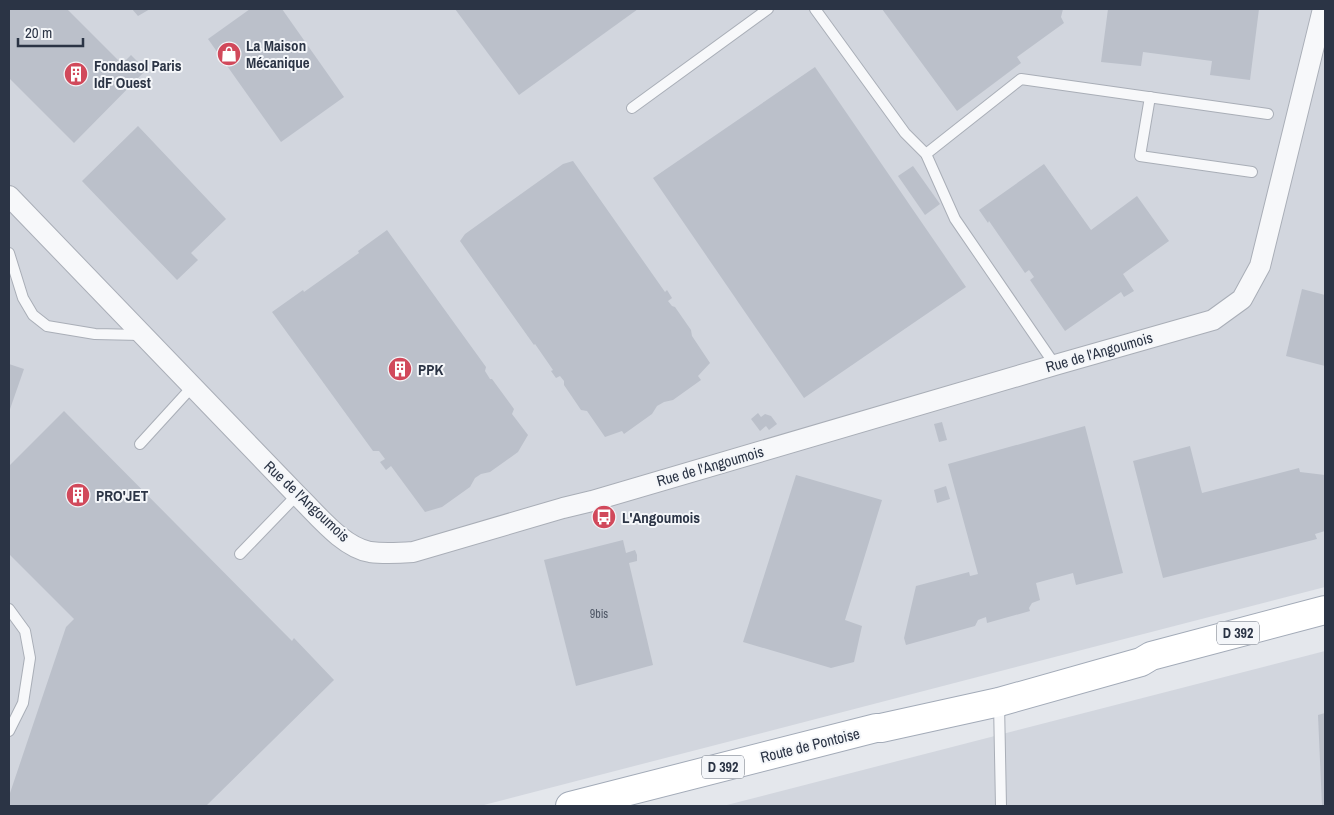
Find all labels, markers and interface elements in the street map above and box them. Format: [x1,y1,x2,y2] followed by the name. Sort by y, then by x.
[18,15,82,47] scale bar
[25,22,52,43] text: 20 m
[246,35,310,73] place label: La Maison Mécanique
[216,41,242,67] shop icon: La Maison Mécanique
[94,55,182,93] place label: Fondasol Paris IdF Ouest
[63,61,89,87] building icon: Fondasol Paris IdF Ouest
[1043,327,1155,377] street label: Rue de l'Angoumois
[387,356,413,382] building icon: PPK
[418,359,443,380] place label: PPK
[654,441,766,491] street label: Rue de l'Angoumois
[259,456,355,546] street label: Rue de l'Angoumois
[65,482,91,508] building icon: PRO'JET
[96,485,149,506] place label: PRO'JET
[591,504,617,530] bus stop icon: L'Angoumois
[622,507,700,528] place label: L'Angoumois
[590,606,608,622] house number: 9bis
[1217,622,1259,644] road number: D 392
[758,722,862,768] street label: Route de Pontoise
[702,756,744,779] road number: D 392

